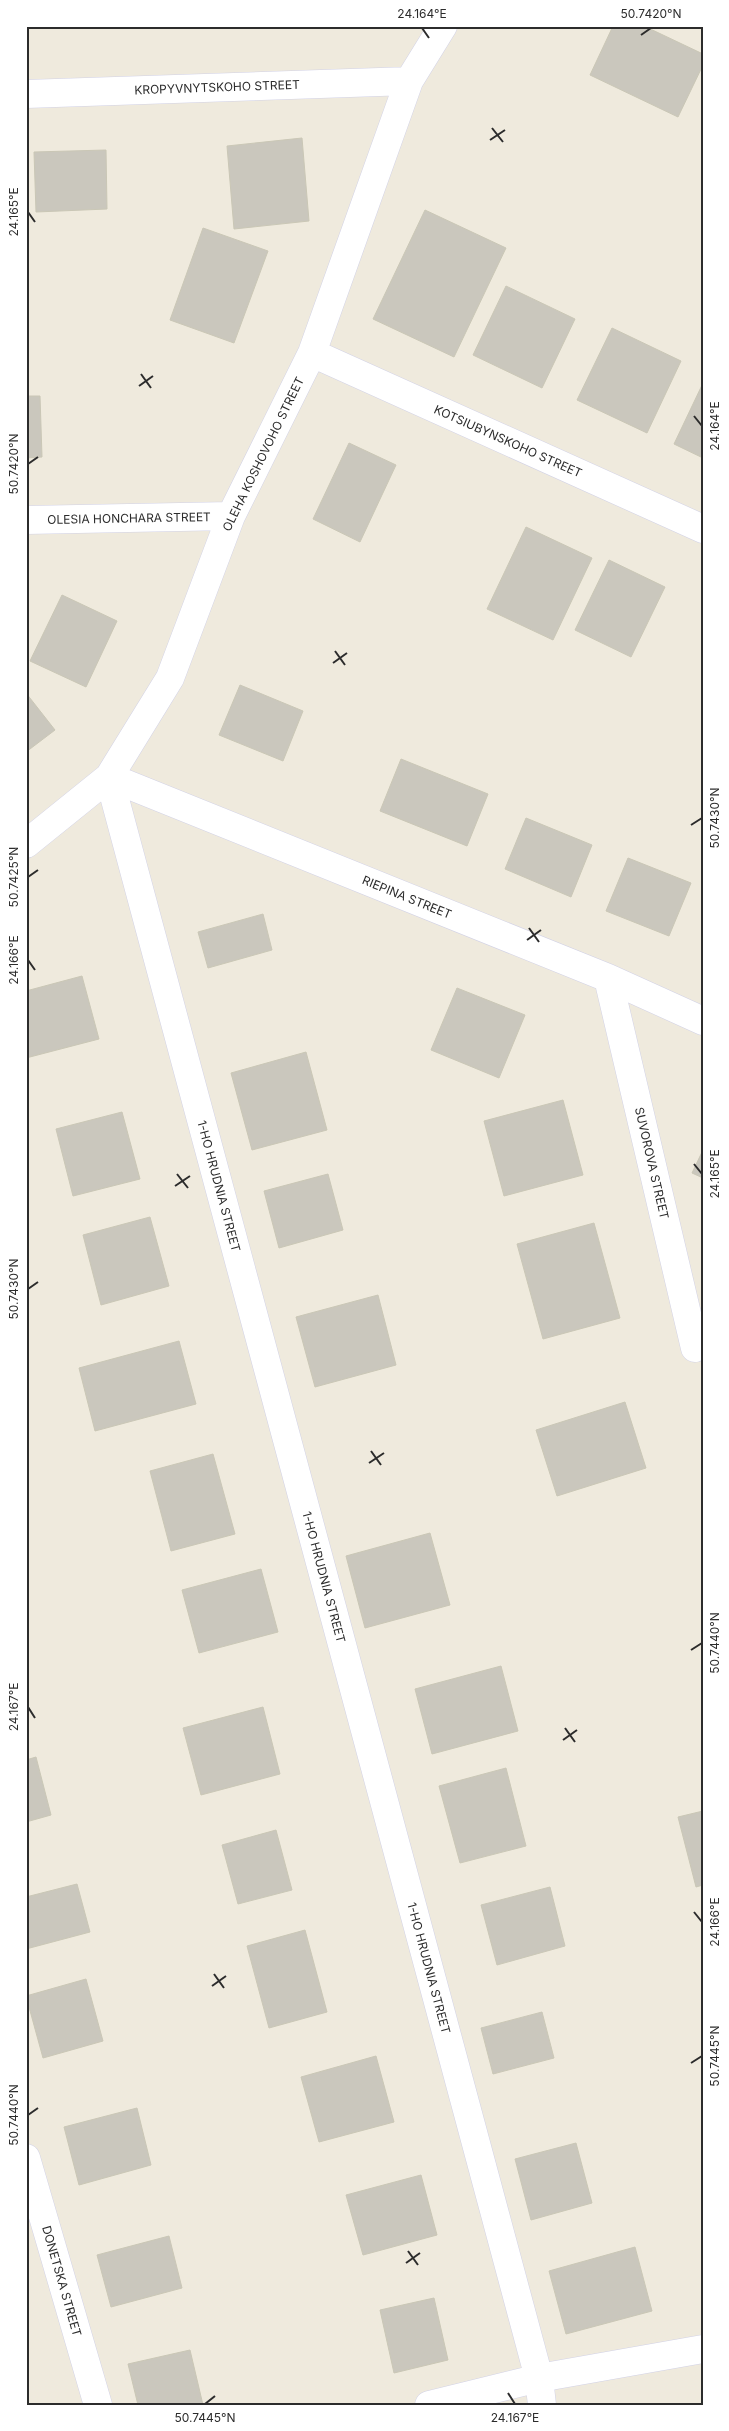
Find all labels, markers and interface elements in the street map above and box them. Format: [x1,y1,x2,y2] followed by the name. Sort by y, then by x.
[397,6,447,21] text: 24.164°E
[620,6,682,21] text: 50.7420°N
[134,77,300,97] street label: KROPYVNYTSKOHO STREET
[6,187,21,237] text: 24.165°E
[219,374,307,534] street label: OLEHA KOSHOVOHO STREET
[707,401,722,451] text: 24.164°E
[432,402,585,481] street label: KOTSIUBYNSKOHO STREET
[6,433,21,495] text: 50.7420°N
[47,509,211,527] street label: OLESIA HONCHARA STREET
[707,787,722,849] text: 50.7430°N
[6,847,21,907] text: 50.7425°N
[360,872,454,922] street label: RIEPINA STREET
[6,935,21,985] text: 24.166°E
[632,1105,672,1221] street label: SUVOROVA STREET
[194,1119,244,1254] street label: 1-HO HRUDNIA STREET
[707,1149,722,1199] text: 24.165°E
[6,1258,21,1320] text: 50.7430°N
[299,1510,349,1645] street label: 1-HO HRUDNIA STREET
[707,1612,722,1674] text: 50.7440°N
[6,1683,21,1731] text: 24.167°E
[707,1897,722,1947] text: 24.166°E
[404,1901,454,2036] street label: 1-HO HRUDNIA STREET
[707,2025,722,2087] text: 50.7445°N
[6,2084,21,2146] text: 50.7440°N
[39,2224,85,2338] street label: DONETSKA STREET
[174,2410,236,2425] text: 50.7445°N
[491,2410,539,2425] text: 24.167°E

